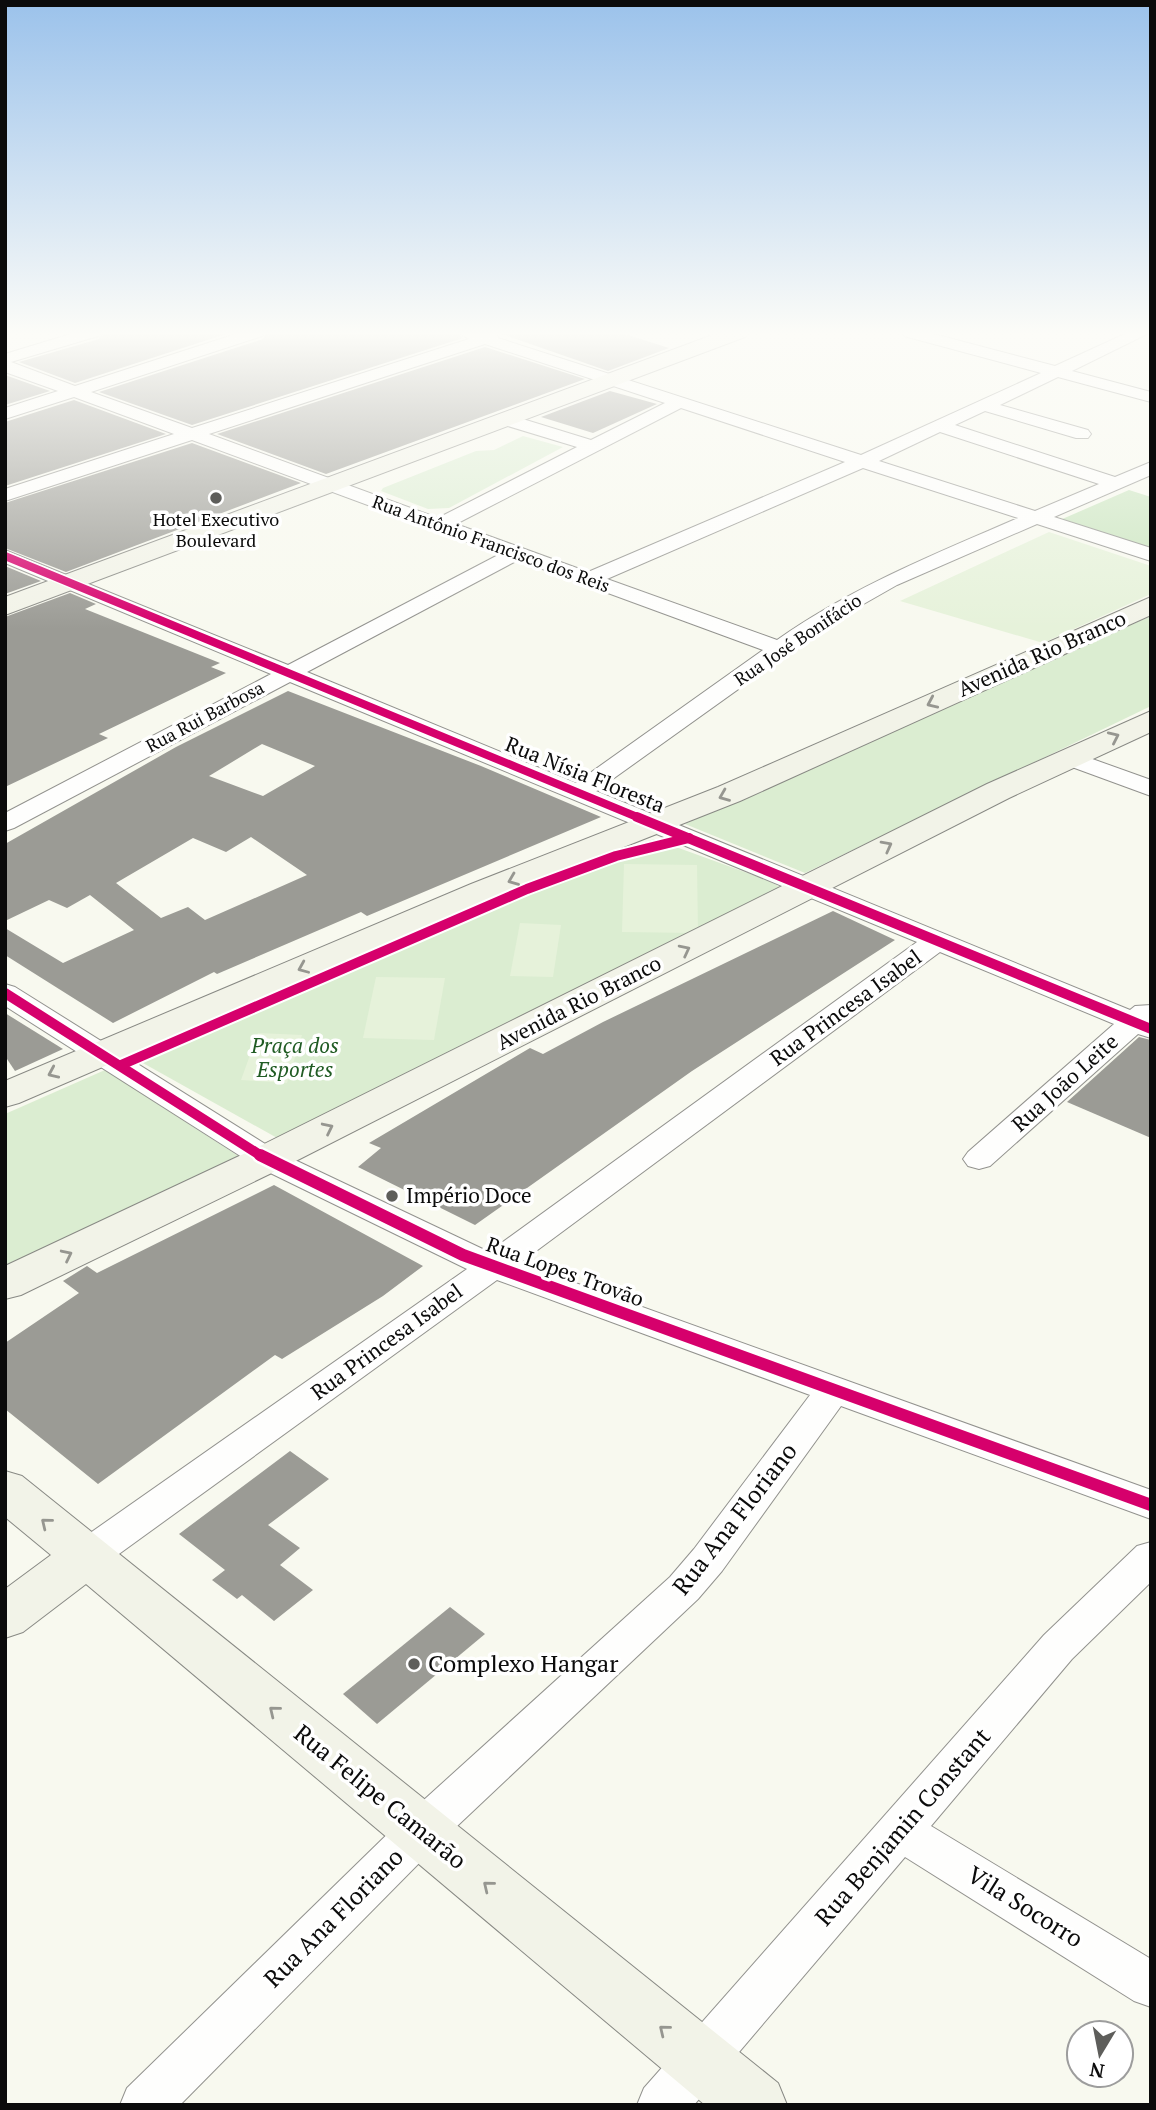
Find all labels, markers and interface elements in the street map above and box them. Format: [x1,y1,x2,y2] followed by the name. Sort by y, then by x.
[369,489,613,597] street label: Rua Antônio Francisco dos Reis
[208,490,224,506] marker: Hotel Executivo Boulevard
[153,507,279,552] place label: Hotel Executivo Boulevard
[729,588,866,691] street label: Rua José Bonifácio
[953,603,1130,703] street label: Avenida Rio Branco
[141,675,268,757] street label: Rua Rui Barbosa
[927,695,939,709] one-way arrow
[502,729,670,819] street label: Rua Nísia Floresta
[1107,731,1119,745] one-way arrow
[719,787,731,801] one-way arrow
[880,841,893,855] one-way arrow
[507,871,519,885] one-way arrow
[764,943,927,1072] street label: Rua Princesa Isabel
[678,945,690,959] one-way arrow
[491,948,666,1056] street label: Avenida Rio Branco
[298,960,310,974] one-way arrow
[1005,1027,1123,1137] street label: Rua João Leite
[250,1031,339,1083] park label: Praça dos Esportes
[48,1065,60,1079] one-way arrow
[321,1123,333,1137] one-way arrow
[406,1181,532,1209] place label: Império Doce
[384,1188,400,1204] marker: Império Doce
[483,1230,648,1313] street label: Rua Lopes Trovão
[60,1249,72,1263] one-way arrow
[305,1277,468,1406] street label: Rua Princesa Isabel
[665,1436,804,1601] street label: Rua Ana Floriano
[42,1518,54,1531] one-way arrow
[428,1647,619,1679] place label: Complexo Hangar
[406,1656,422,1672] marker: Complexo Hangar
[270,1706,282,1719] one-way arrow
[288,1717,474,1876] street label: Rua Felipe Camarão
[807,1721,997,1932] street label: Rua Benjamin Constant
[257,1841,410,1994] street label: Rua Ana Floriano
[962,1858,1089,1954] street label: Vila Socorro
[483,1882,496,1894] one-way arrow
[1065,2019,1135,2089] north arrow
[659,2026,671,2039] one-way arrow
[1087,2058,1106,2085] text: N

